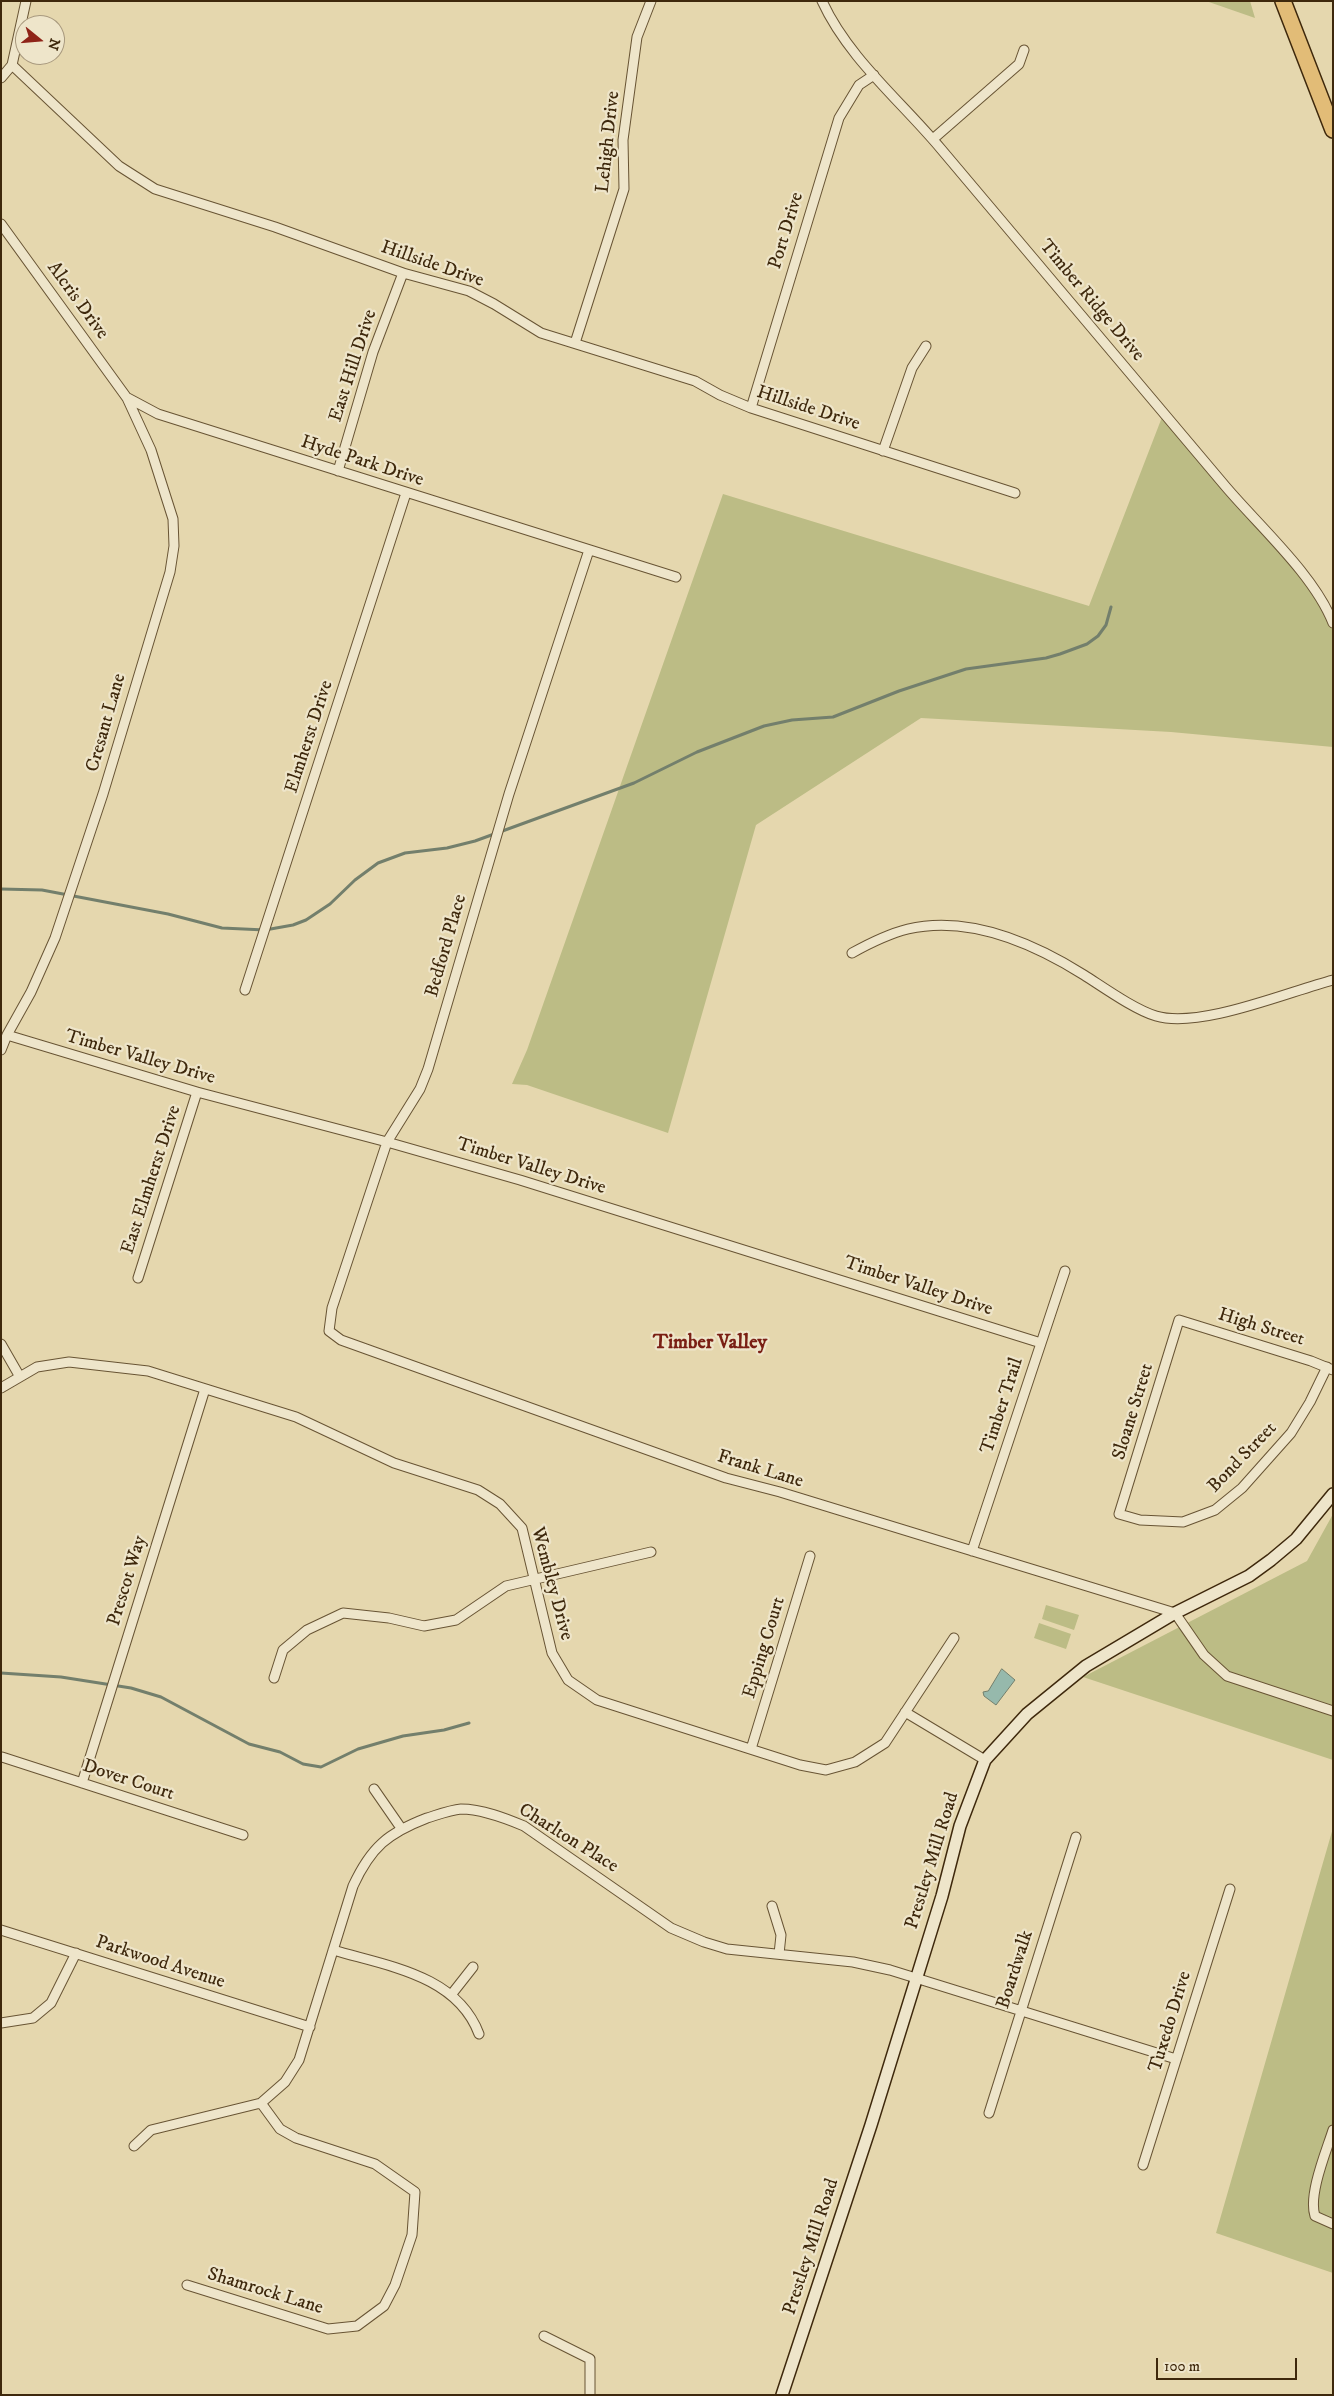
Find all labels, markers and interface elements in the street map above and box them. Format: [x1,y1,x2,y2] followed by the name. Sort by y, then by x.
[15,15,65,65] north arrow
[43,36,64,52] text: N
[592,90,626,194] street label: Lehigh Drive
[764,190,810,272] street label: Port Drive
[1033,236,1149,366] street label: Timber Ridge Drive
[378,237,486,293] street label: Hillside Drive
[41,258,113,344] street label: Alcris Drive
[325,307,383,425] street label: East Hill Drive
[753,382,863,436] street label: Hillside Drive
[298,431,426,493] street label: Hyde Park Drive
[82,671,132,775] street label: Cresant Lane
[281,678,339,796] street label: Elmherst Drive
[421,892,473,1000] street label: Bedford Place
[62,1026,218,1090] street label: Timber Valley Drive
[117,1103,187,1257] street label: East Elmherst Drive
[454,1133,608,1201] street label: Timber Valley Drive
[841,1252,995,1322] street label: Timber Valley Drive
[1215,1304,1307,1352] street label: High Street
[653,1332,767,1356] district label: Timber Valley
[977,1355,1029,1457] street label: Timber Trail
[1109,1361,1159,1463] street label: Sloane Street
[1204,1418,1282,1498] street label: Bond Street
[714,1446,806,1494] street label: Frank Lane
[525,1525,577,1643] street label: Wembley Drive
[103,1533,153,1629] street label: Prescot Way
[739,1595,791,1701] street label: Epping Court
[79,1755,177,1807] street label: Dover Court
[901,1790,965,1932] street label: Prestley Mill Road
[514,1799,622,1879] street label: Charlton Place
[993,1928,1039,2012] street label: Boardwalk
[93,1931,227,1995] street label: Parkwood Avenue
[1145,1969,1197,2075] street label: Tuxedo Drive
[779,2176,845,2318] street label: Prestley Mill Road
[204,2264,326,2320] street label: Shamrock Lane
[1159,2348,1300,2380] scale bar
[1164,2357,1200,2376] text: 100 m

